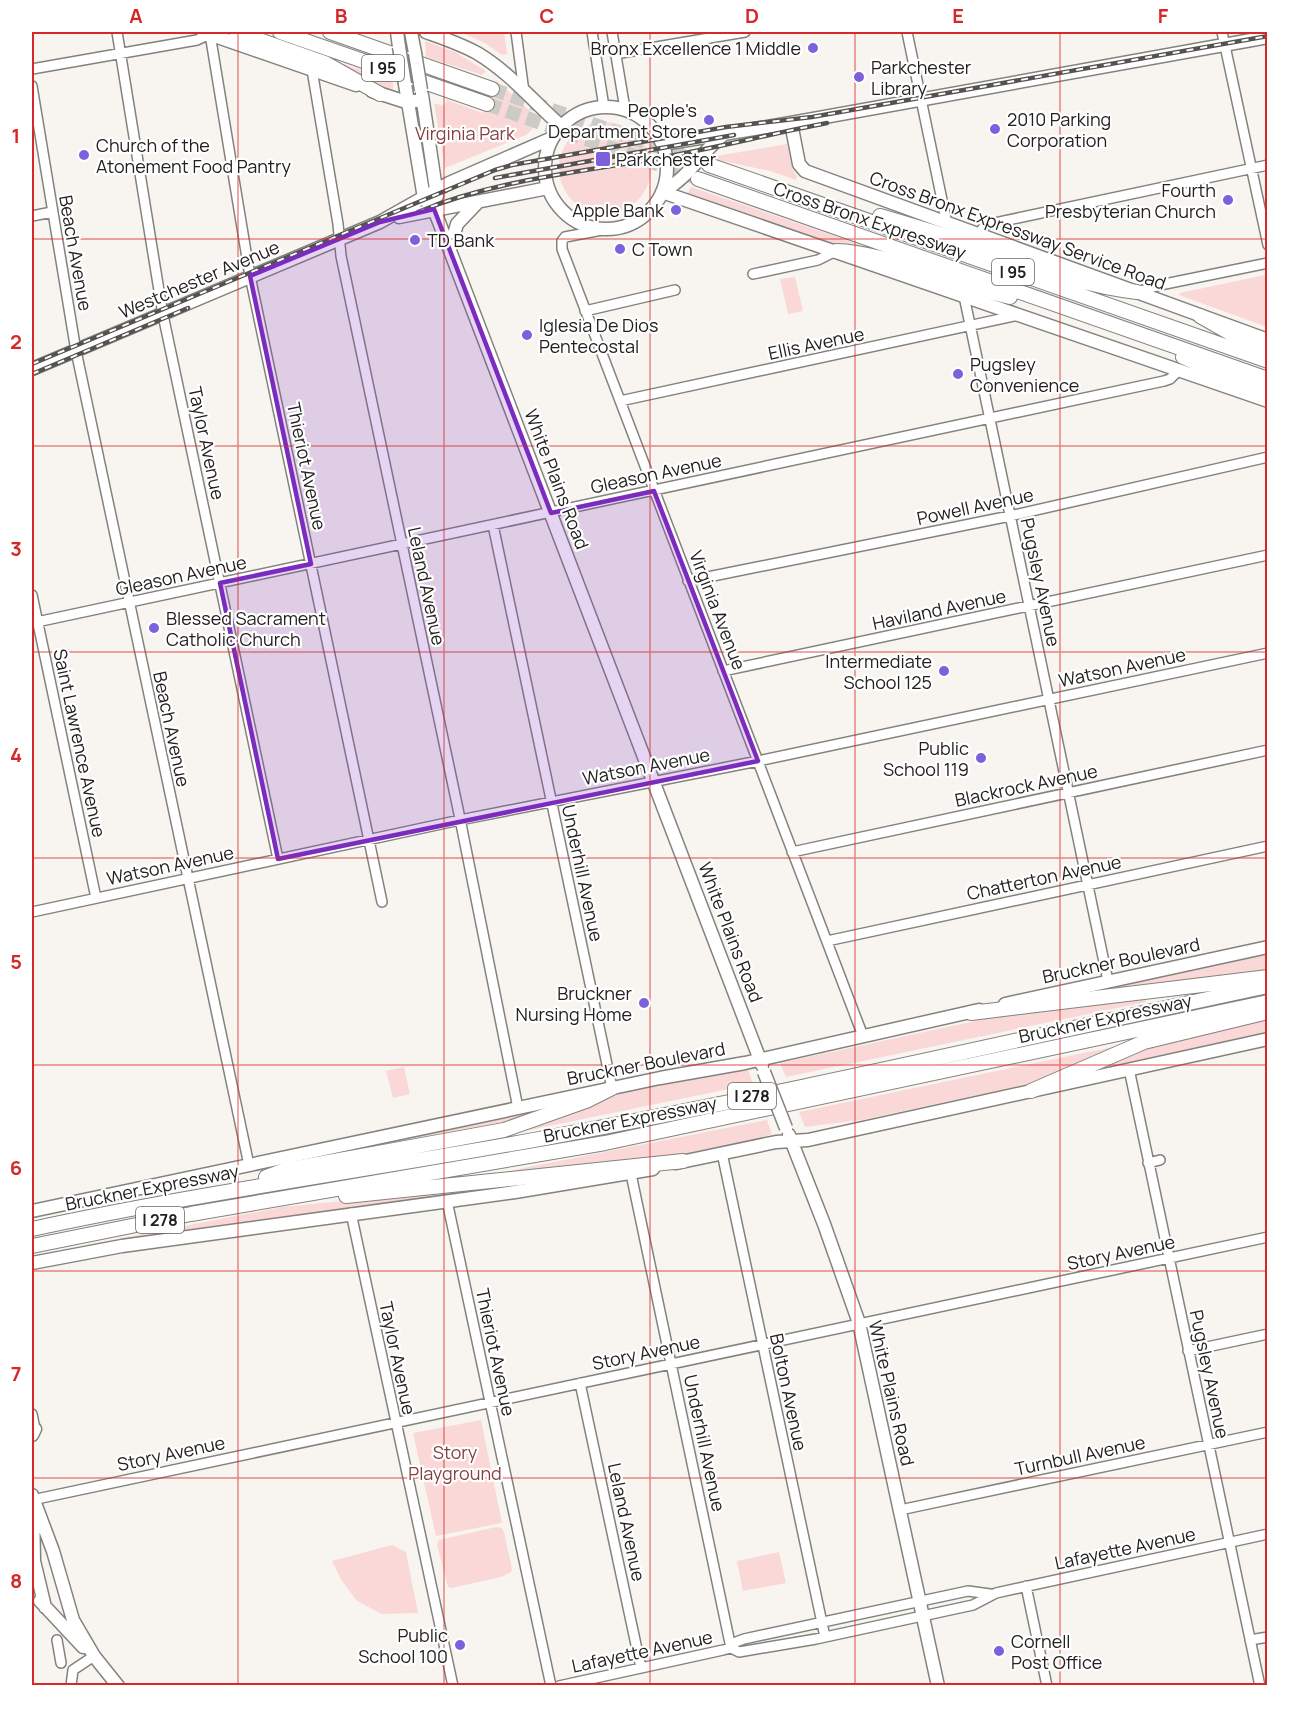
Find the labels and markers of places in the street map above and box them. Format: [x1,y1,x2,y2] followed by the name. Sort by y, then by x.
[591,36,801,60] place label: Bronx Excellence 1 Middle
[806,41,820,55] marker: Bronx Excellence 1 Middle
[871,55,972,100] place label: Parkchester Library
[852,70,866,84] marker: Parkchester Library
[548,98,697,143] place label: People's Department Store
[1007,107,1111,152] place label: 2010 Parking Corporation
[702,113,716,127] marker: People's Department Store
[988,122,1002,136] marker: 2010 Parking Corporation
[96,133,291,178] place label: Church of the Atonement Food Pantry
[616,147,717,171] place label: Parkchester
[77,148,91,162] marker: Church of the Atonement Food Pantry
[594,150,612,168] marker: Parkchester
[1045,178,1216,223] place label: Fourth Presbyterian Church
[1221,193,1235,207] marker: Fourth Presbyterian Church
[572,198,665,222] place label: Apple Bank
[669,203,683,217] marker: Apple Bank
[427,228,495,252] place label: TD Bank
[408,233,422,247] marker: TD Bank
[632,237,693,261] place label: C Town
[613,242,627,256] marker: C Town
[539,313,658,358] place label: Iglesia De Dios Pentecostal
[520,328,534,342] marker: Iglesia De Dios Pentecostal
[970,352,1079,397] place label: Pugsley Convenience
[951,367,965,381] marker: Pugsley Convenience
[166,606,326,651] place label: Blessed Sacrament Catholic Church
[147,621,161,635] marker: Blessed Sacrament Catholic Church
[825,649,932,694] place label: Intermediate School 125
[937,664,951,678] marker: Intermediate School 125
[883,736,969,781] place label: Public School 119
[974,751,988,765] marker: Public School 119
[516,981,633,1026] place label: Bruckner Nursing Home
[637,996,651,1010] marker: Bruckner Nursing Home
[358,1623,448,1668] place label: Public School 100
[1011,1629,1102,1674] place label: Cornell Post Office
[453,1638,467,1652] marker: Public School 100
[992,1644,1006,1658] marker: Cornell Post Office

